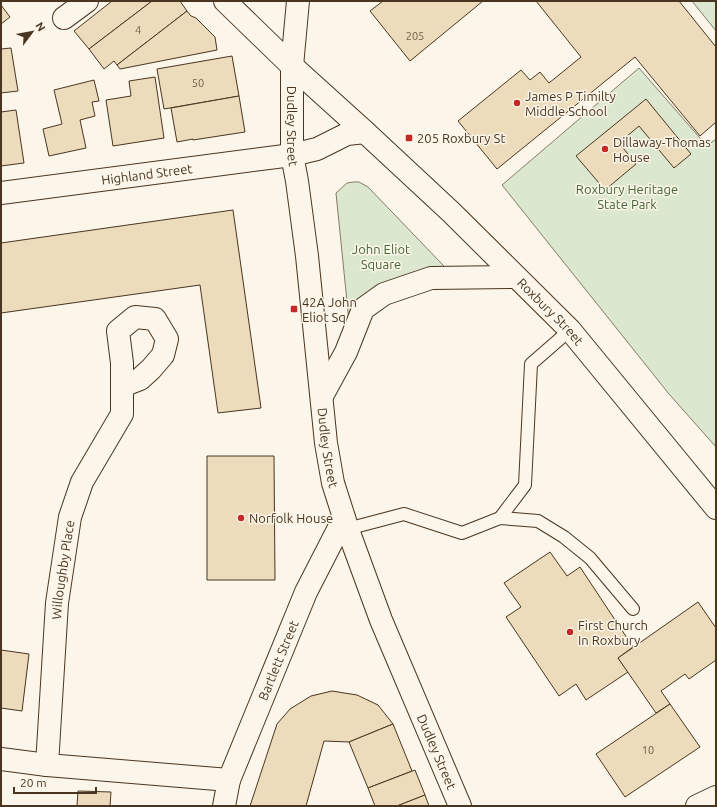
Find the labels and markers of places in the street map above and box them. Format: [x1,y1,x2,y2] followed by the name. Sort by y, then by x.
[525,89,616,118] place label: James P Timilty Middle School
[512,98,522,108] marker: James P Timilty Middle School
[417,131,506,145] place label: 205 Roxbury St
[404,133,414,143] marker: 205 Roxbury St
[613,135,711,164] place label: Dillaway-Thomas House
[600,144,610,154] marker: Dillaway-Thomas House
[302,295,357,324] place label: 42A John Eliot Sq
[289,304,299,314] marker: 42A John Eliot Sq
[249,511,333,525] place label: Norfolk House
[236,513,246,523] marker: Norfolk House
[578,618,648,647] place label: First Church In Roxbury
[565,627,575,637] marker: First Church In Roxbury

